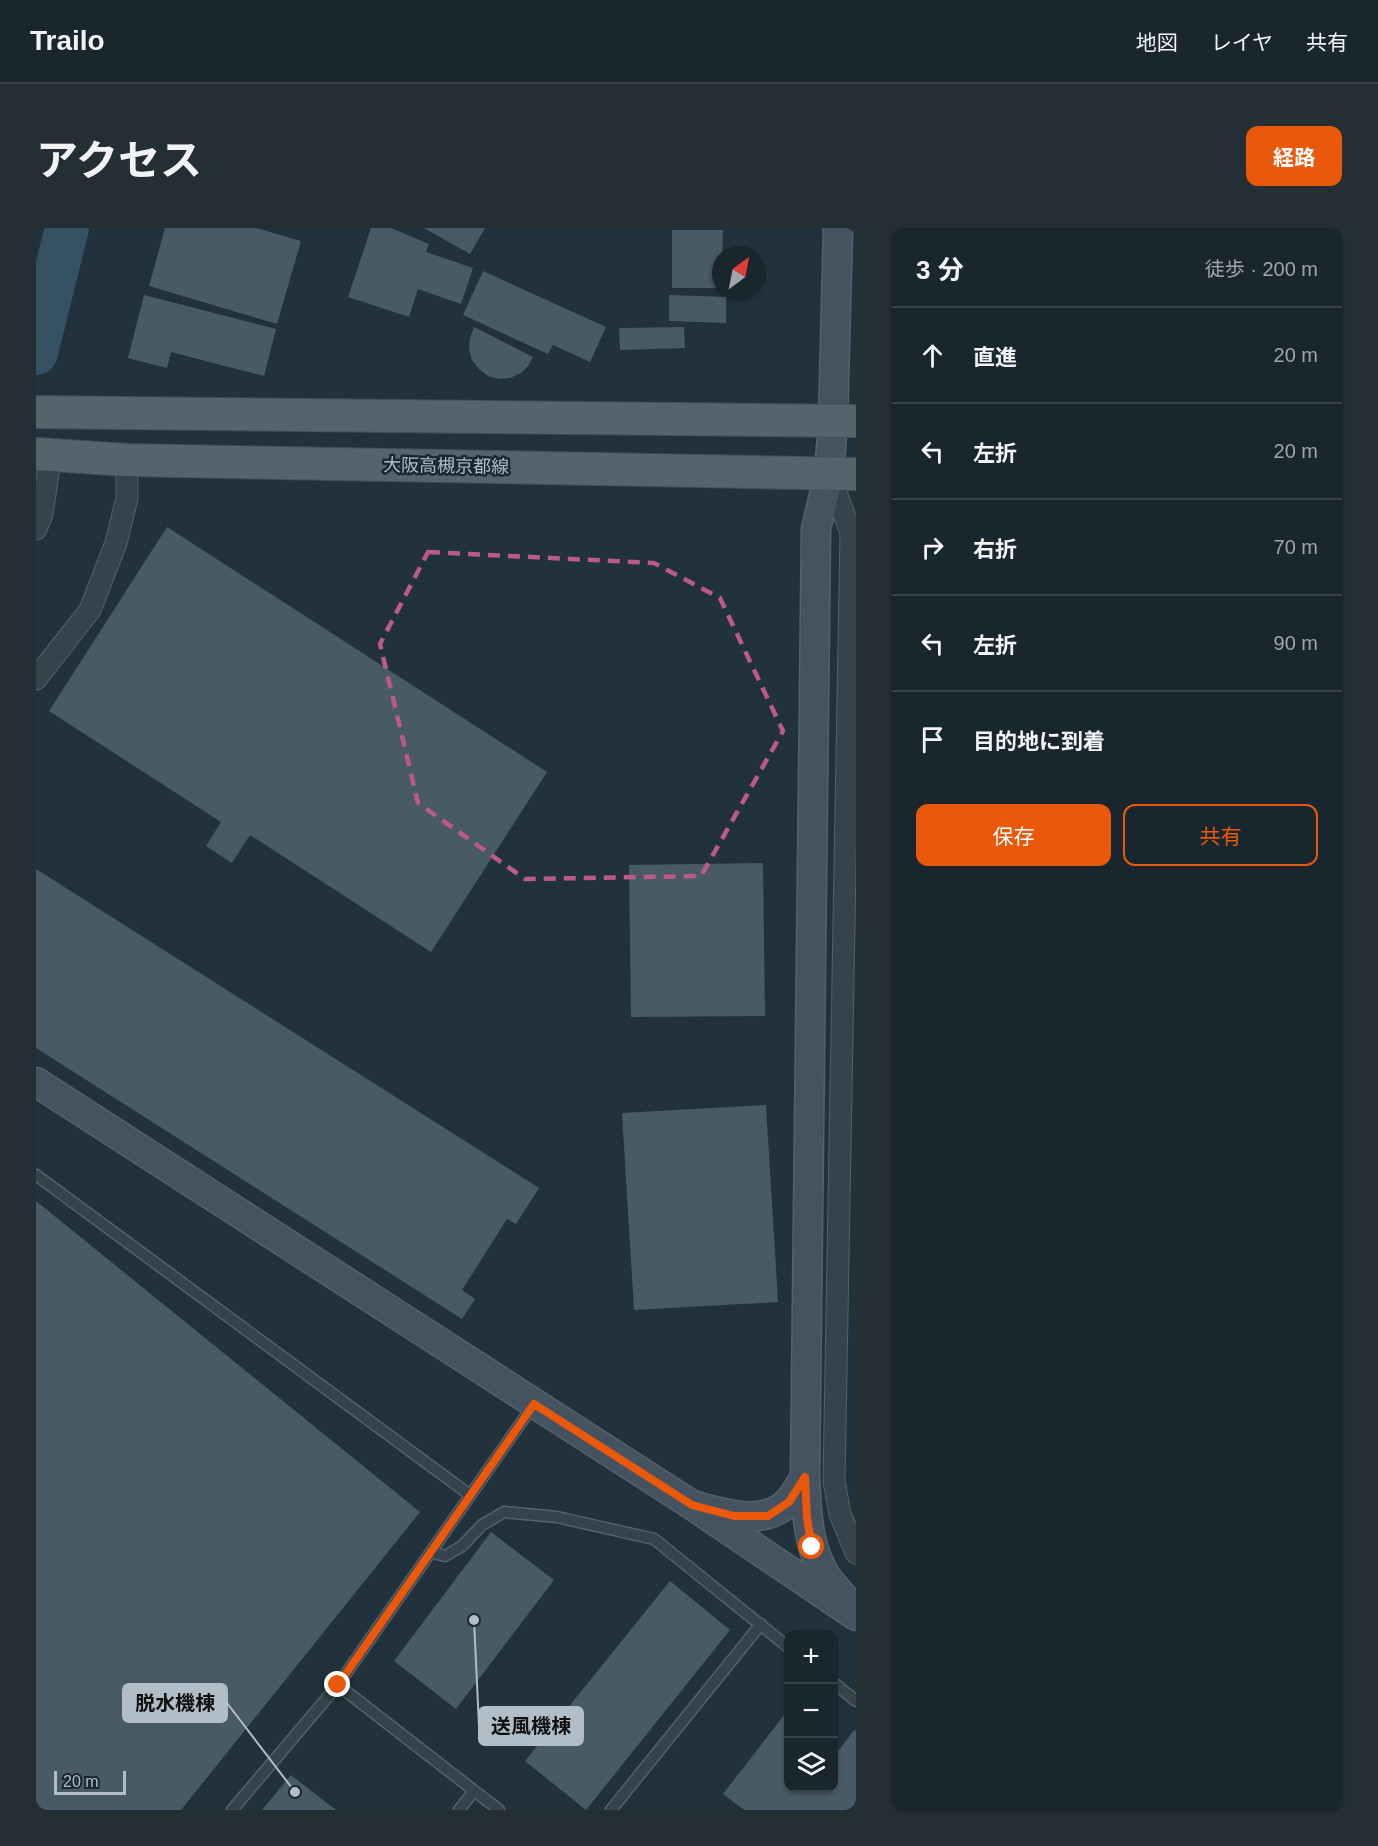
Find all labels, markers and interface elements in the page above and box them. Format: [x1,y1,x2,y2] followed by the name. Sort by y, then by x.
[30,25,105,56] text: Trailo
[1136,31,1178,54] text: 地図
[1211,31,1273,54] text: レイヤ
[1306,31,1348,54] text: 共有
[1246,126,1342,186] button: 経路
[36,137,202,184] text: アクセス
[712,246,766,300] north arrow
[916,255,964,285] text: 3 分
[1205,258,1318,280] text: 徒歩 · 200 m
[916,339,949,372] icon: ahead
[1274,344,1318,366] text: 20 m
[973,345,1017,370] text: 直進
[916,435,949,468] icon: left
[1274,440,1318,462] text: 20 m
[973,441,1017,466] text: 左折
[383,455,509,477] street label: 大阪高槻京都線
[916,531,949,564] icon: right
[1274,536,1318,558] text: 70 m
[973,537,1017,562] text: 右折
[916,627,949,660] icon: left
[1274,632,1318,654] text: 90 m
[973,633,1017,658] text: 左折
[916,723,949,756] icon: arrive
[973,729,1105,754] text: 目的地に到着
[916,804,1111,866] button: 保存
[1123,804,1318,866] button: 共有
[798,1533,824,1559] route start
[784,1630,838,1792] map controls
[784,1630,838,1684] button: +
[324,1671,350,1697] route end
[123,1684,227,1722] callout: 脱水機棟
[784,1684,838,1738] button: −
[135,1692,215,1714] text: 脱水機棟
[479,1707,583,1745] callout: 送風機棟
[491,1715,571,1737] text: 送風機棟
[784,1738,838,1792] button: layers
[54,1768,126,1796] scale bar
[63,1773,99,1790] text: 20 m

